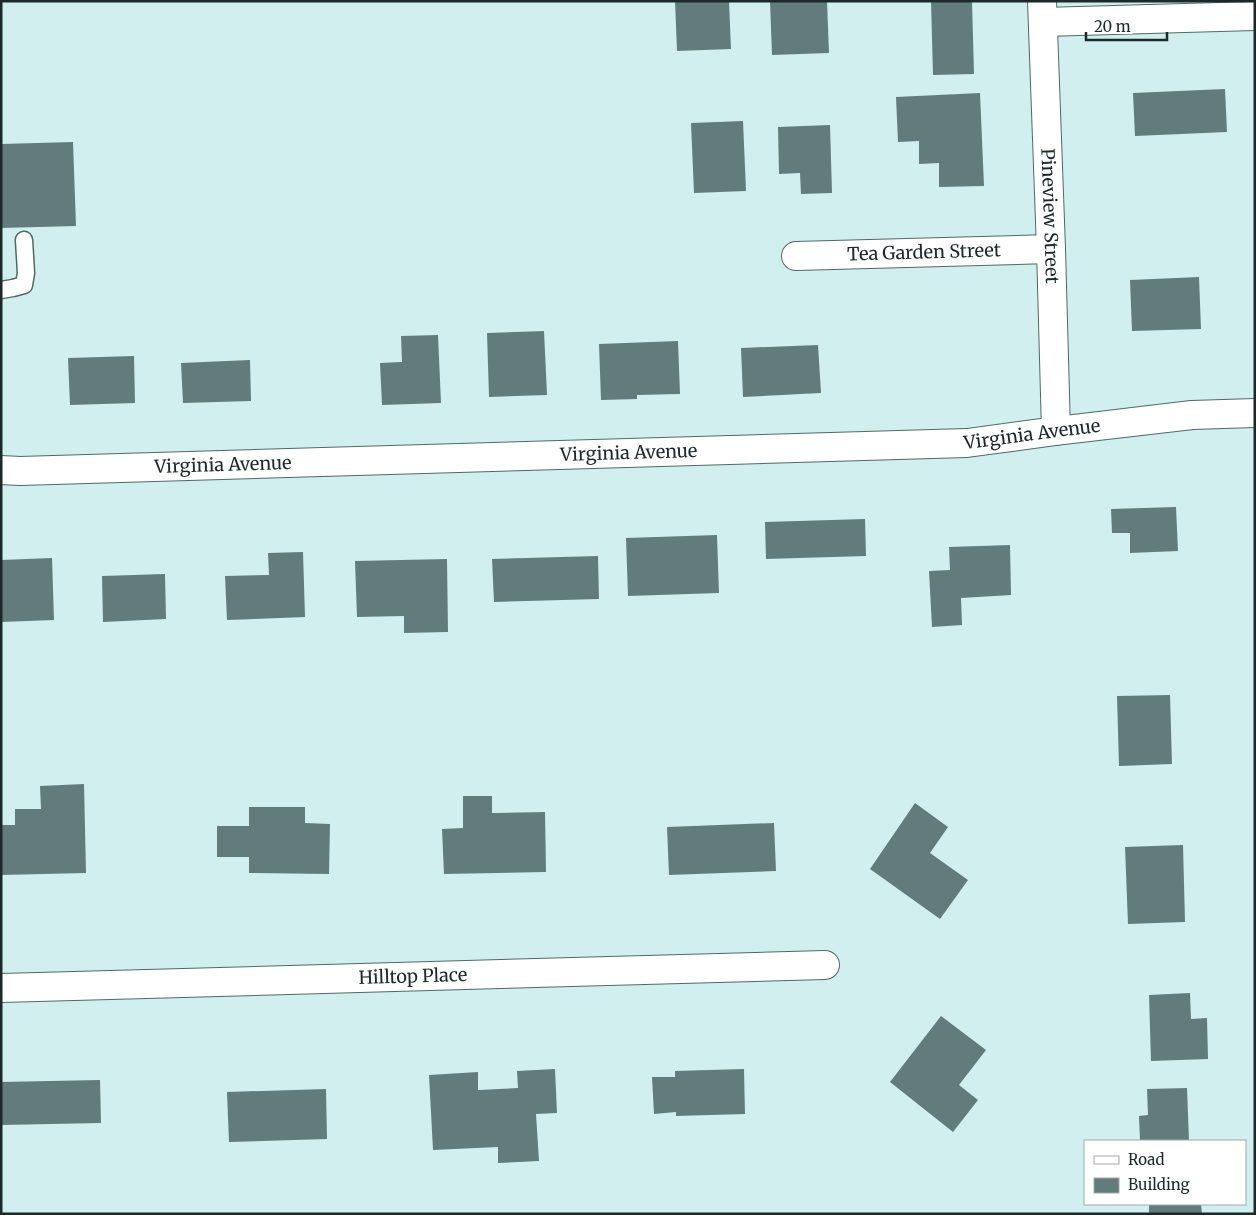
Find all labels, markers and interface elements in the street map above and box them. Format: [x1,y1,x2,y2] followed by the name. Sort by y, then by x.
[1086,10,1167,42] scale bar
[1094,17,1131,36] text: 20 m
[1036,148,1064,284] street label: Pineview Street
[847,238,1001,266] street label: Tea Garden Street
[961,414,1101,454] street label: Virginia Avenue
[559,439,698,466] street label: Virginia Avenue
[153,451,292,478] street label: Virginia Avenue
[358,963,467,989] street label: Hilltop Place
[1084,1140,1246,1205] legend
[1128,1150,1164,1169] text: Road
[1128,1175,1190,1194] text: Building

